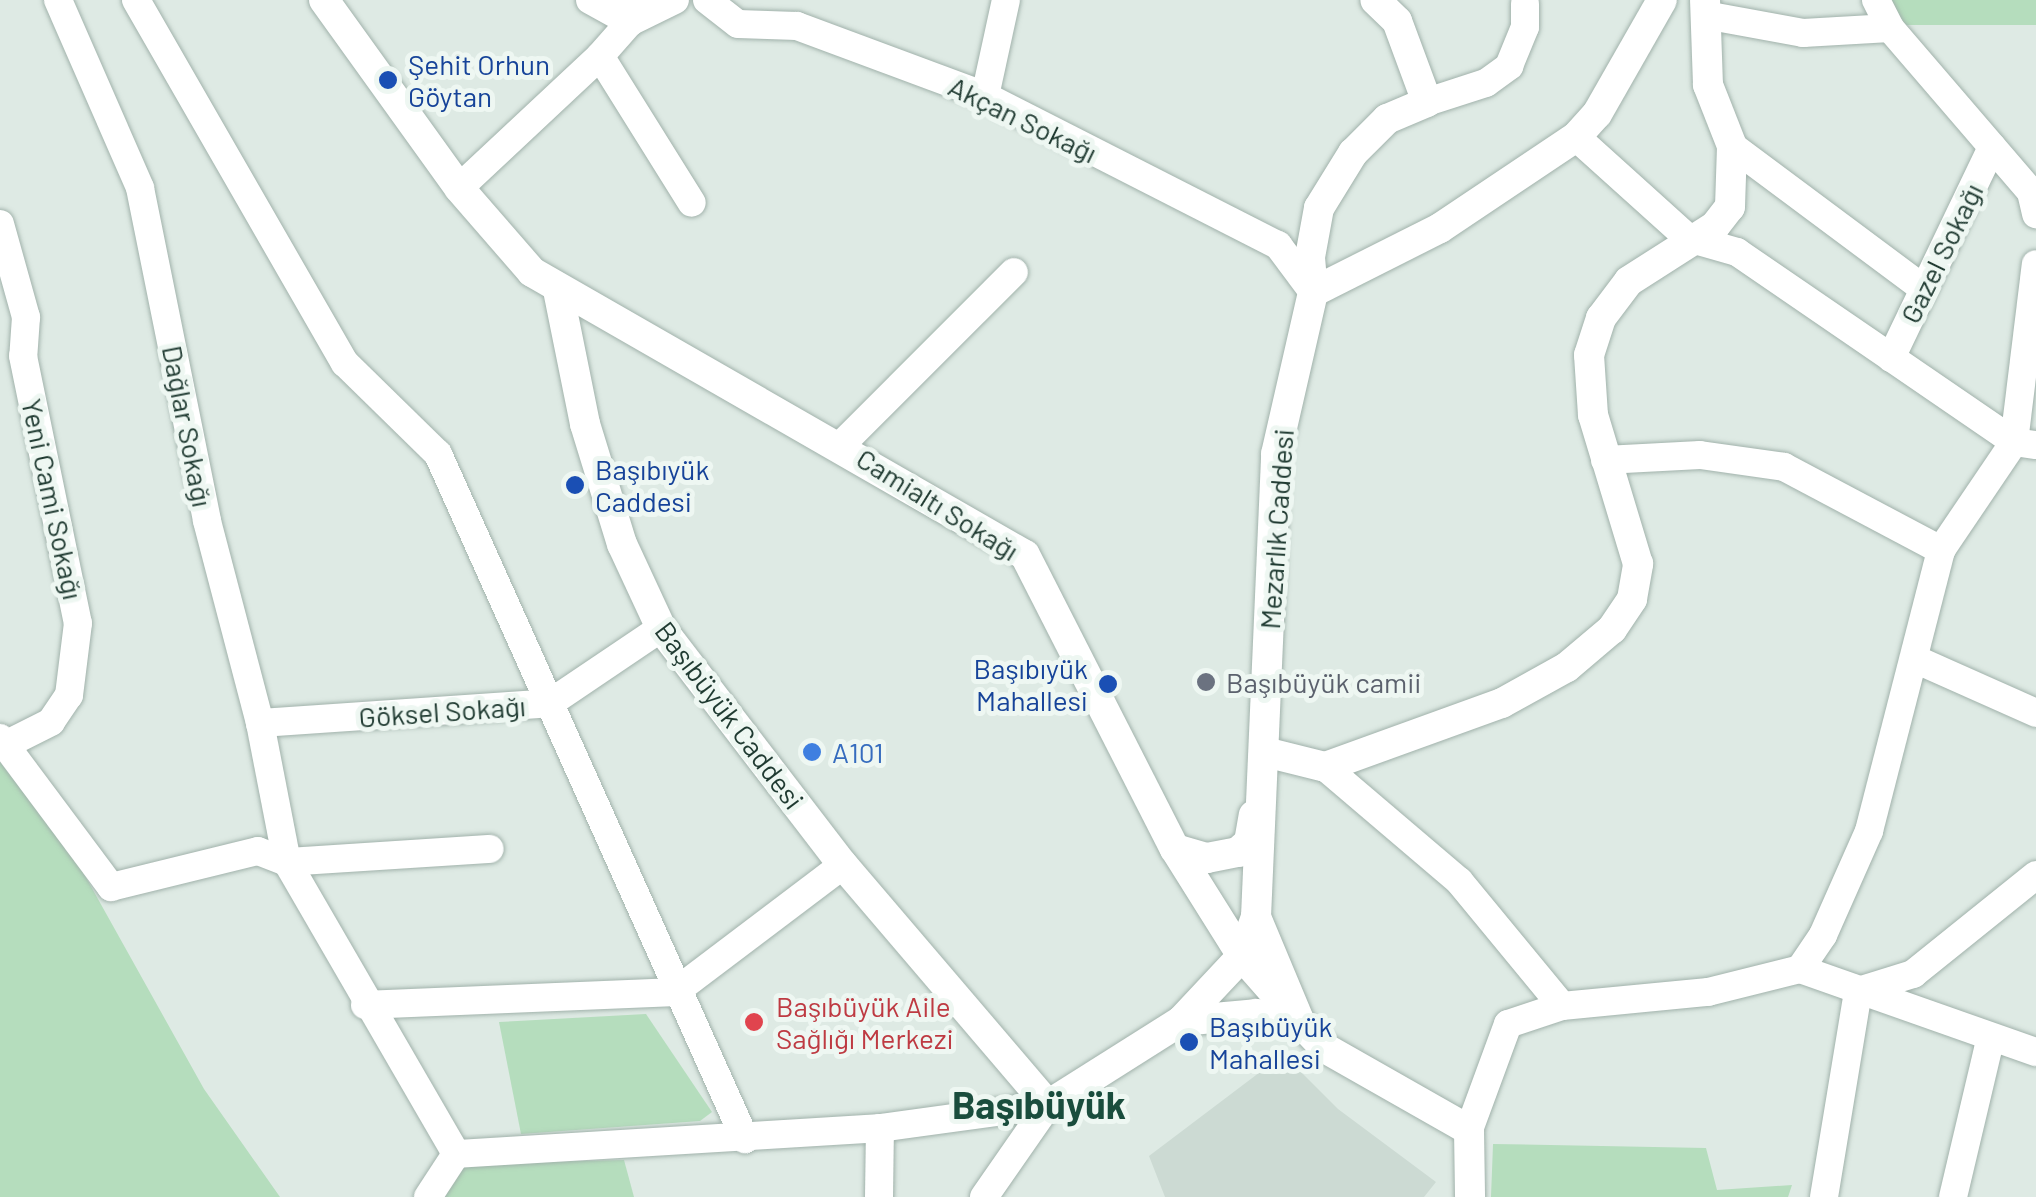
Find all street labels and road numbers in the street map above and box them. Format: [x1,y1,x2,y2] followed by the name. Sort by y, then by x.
[943,69,1103,169] street label: Akçan Sokağı
[1893,178,1989,328] street label: Gazel Sokağı
[156,343,220,509] street label: Dağlar Sokağı
[15,395,91,603] street label: Yeni Cami Sokağı
[1252,428,1300,630] street label: Mezarlık Caddesi
[851,441,1025,567] street label: Camialtı Sokağı
[649,615,811,815] street label: Başıbüyük Caddesi
[357,688,527,734] street label: Göksel Sokağı

